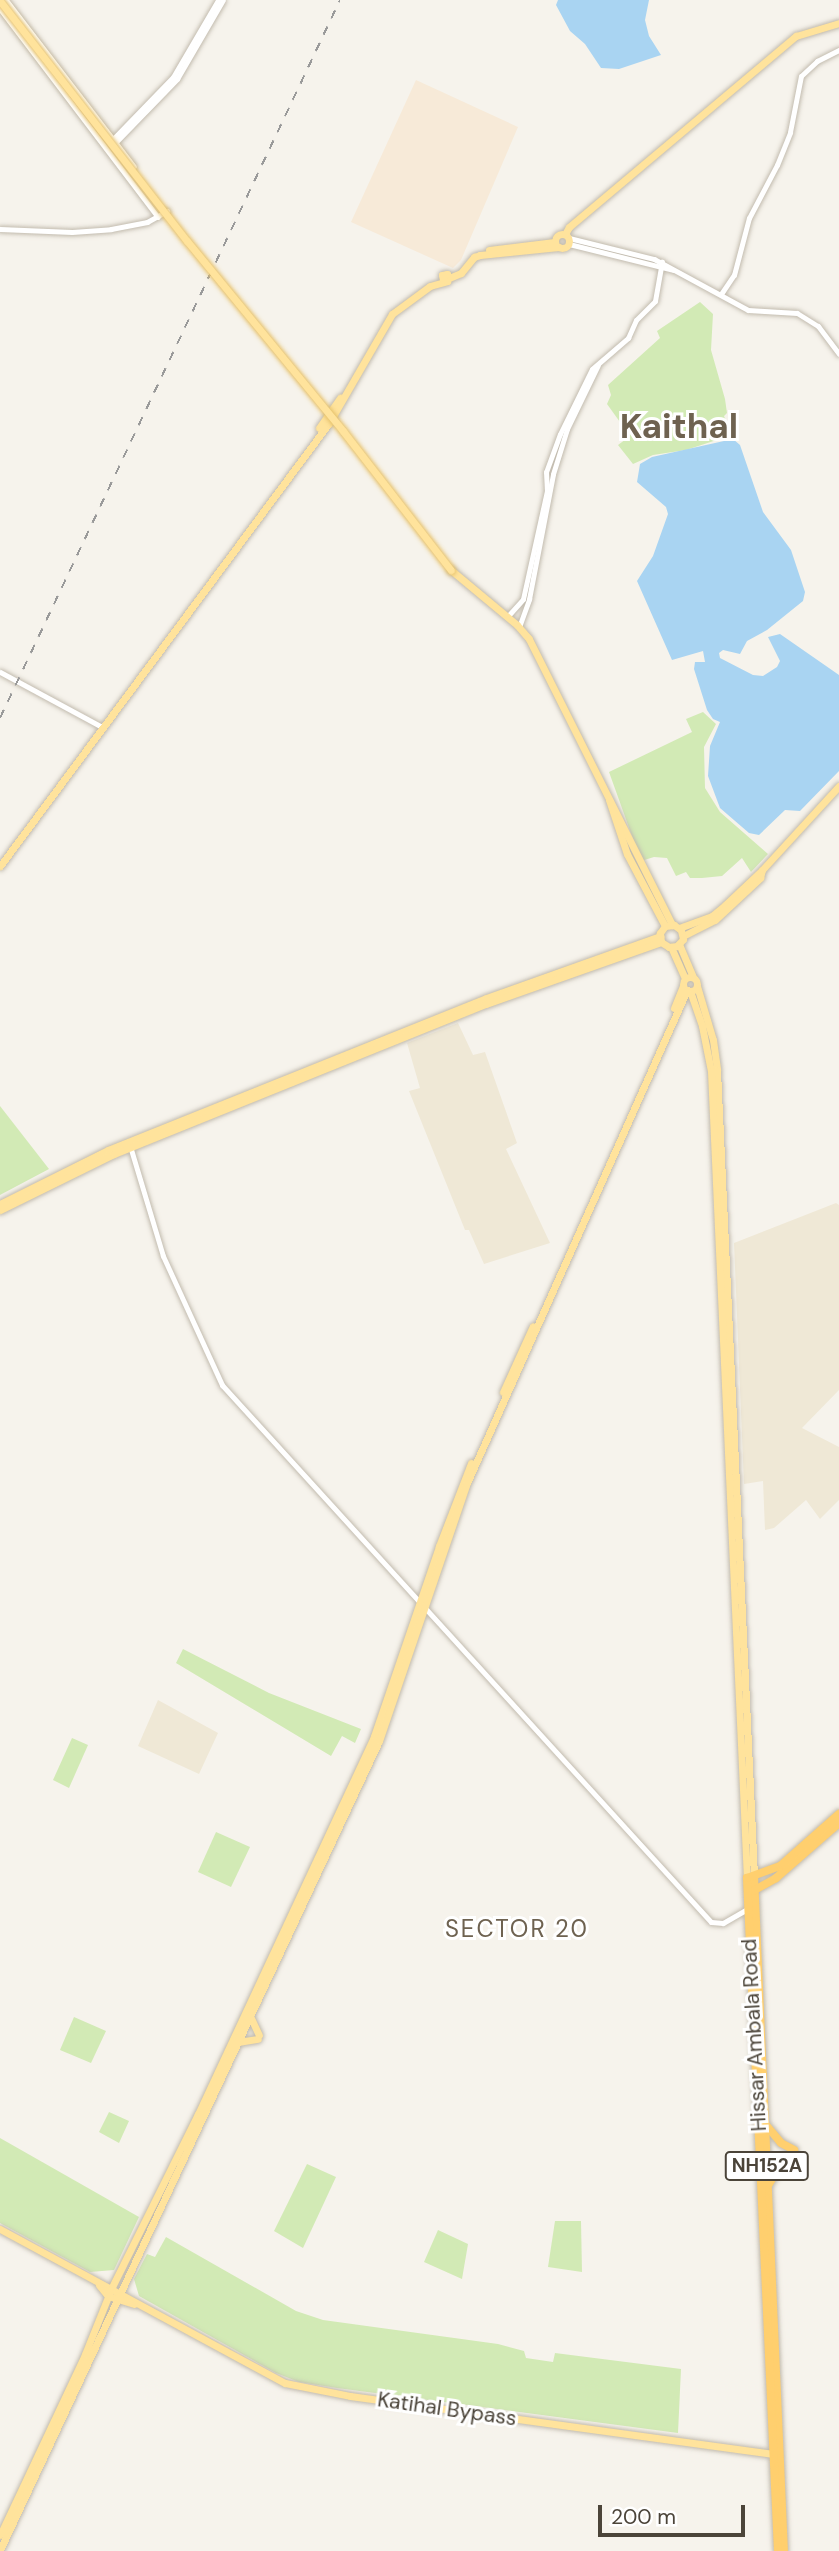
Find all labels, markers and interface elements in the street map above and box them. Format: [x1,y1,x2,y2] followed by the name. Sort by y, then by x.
[620,405,738,447] district label: Kaithal
[446,1915,588,1943] district label: SECTOR 20
[736,1938,772,2132] street label: Hissar Ambala Road
[723,2150,811,2182] road number: NH152A
[376,2387,518,2431] street label: Katihal Bypass
[601,2492,748,2536] scale bar
[611,2503,676,2531] text: 200 m

